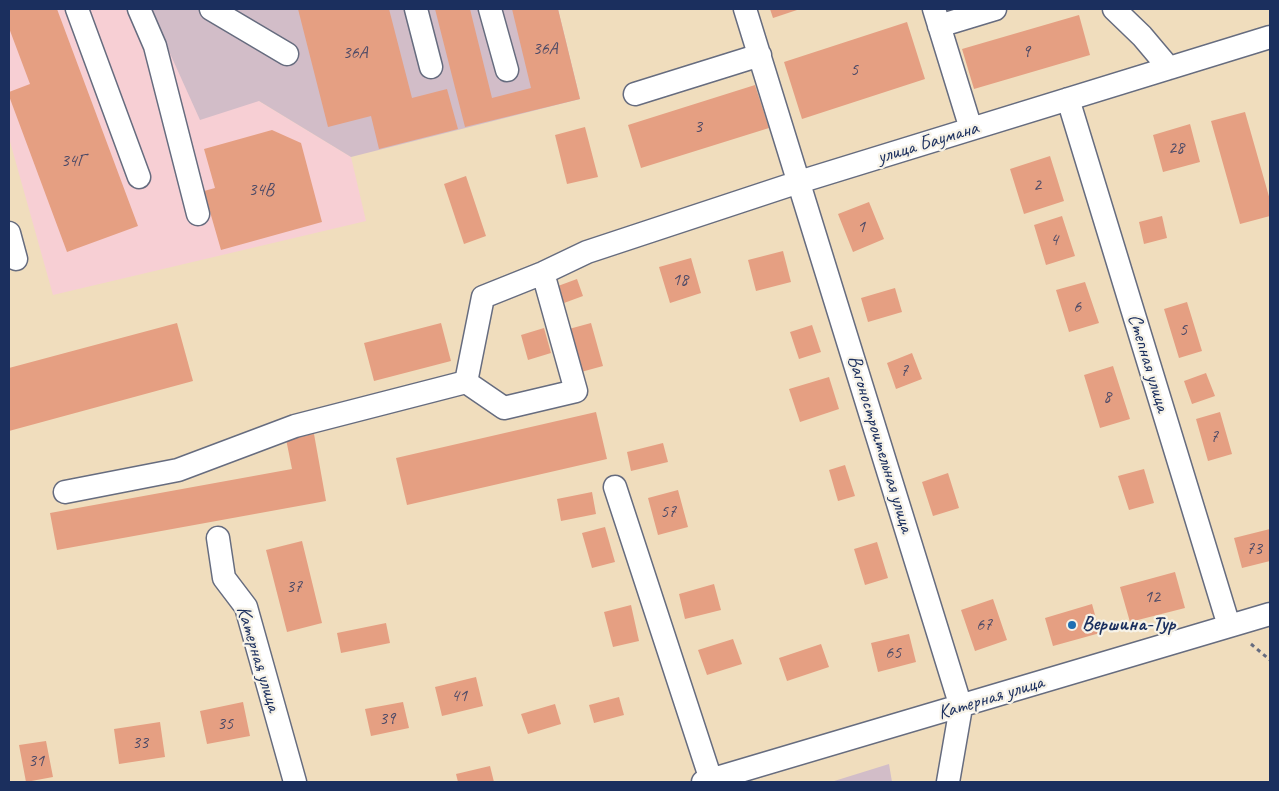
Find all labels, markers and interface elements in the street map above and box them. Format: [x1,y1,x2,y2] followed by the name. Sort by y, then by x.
[532,38,558,60] house number: 36А
[1022,41,1030,63] house number: 9
[342,42,368,64] house number: 36А
[850,59,858,81] house number: 5
[694,116,702,138] house number: 3
[875,116,981,170] street label: улица Баумана
[1168,137,1184,159] house number: 28
[61,150,85,172] house number: 34Г
[1033,174,1041,196] house number: 2
[248,179,274,201] house number: 34В
[857,216,865,238] house number: 1
[1050,229,1058,251] house number: 4
[672,269,688,291] house number: 18
[1073,296,1081,318] house number: 6
[1122,311,1174,415] street label: Степная улица
[1179,319,1187,341] house number: 5
[842,352,918,536] street label: Вагоностроительная улица
[900,360,908,382] house number: 7
[1103,386,1111,408] house number: 8
[1210,426,1218,448] house number: 7
[660,501,676,523] house number: 57
[1246,538,1262,560] house number: 73
[286,576,302,598] house number: 37
[1144,586,1160,608] house number: 12
[231,603,285,715] street label: Катерная улица
[1082,613,1175,637] place label: Вершина-Тур
[976,614,992,636] house number: 67
[1066,619,1078,631] marker: Вершина-Тур
[885,642,901,664] house number: 65
[935,671,1047,725] street label: Катерная улица
[451,685,467,707] house number: 41
[379,708,395,730] house number: 39
[217,713,233,735] house number: 35
[132,732,148,754] house number: 33
[28,750,44,772] house number: 31

